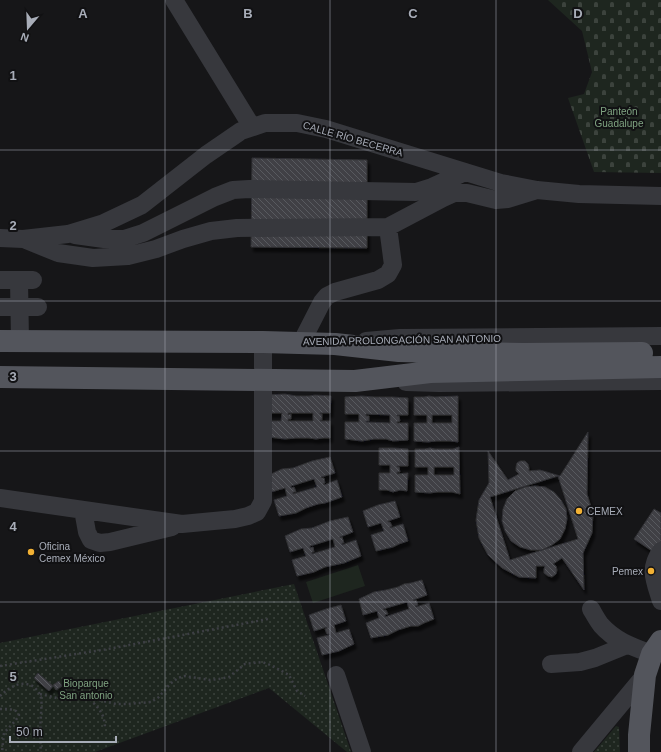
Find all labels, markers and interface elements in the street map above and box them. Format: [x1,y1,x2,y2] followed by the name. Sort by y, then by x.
[78,6,88,21] text: A
[243,6,253,21] text: B
[408,6,418,21] text: C
[573,6,583,21] text: D
[8,8,48,48] north arrow
[19,30,30,44] text: N
[9,68,17,83] text: 1
[595,106,644,129] park label: Panteón Guadalupe
[302,119,405,159] street label: CALLE RÍO BECERRA
[9,218,17,233] text: 2
[303,332,501,347] street label: AVENIDA PROLONGACIÓN SAN ANTONIO
[9,369,17,384] text: 3
[574,506,584,516] marker: CEMEX
[587,506,623,517] place label: CEMEX
[9,519,17,534] text: 4
[39,541,106,564] place label: Oficina Cemex México
[26,547,36,557] marker: Oficina Cemex México
[612,566,643,577] place label: Pemex
[646,566,656,576] marker: Pemex
[9,669,17,684] text: 5
[59,678,113,701] park label: Bioparque San antonio
[10,718,116,744] scale bar
[16,725,43,739] text: 50 m

